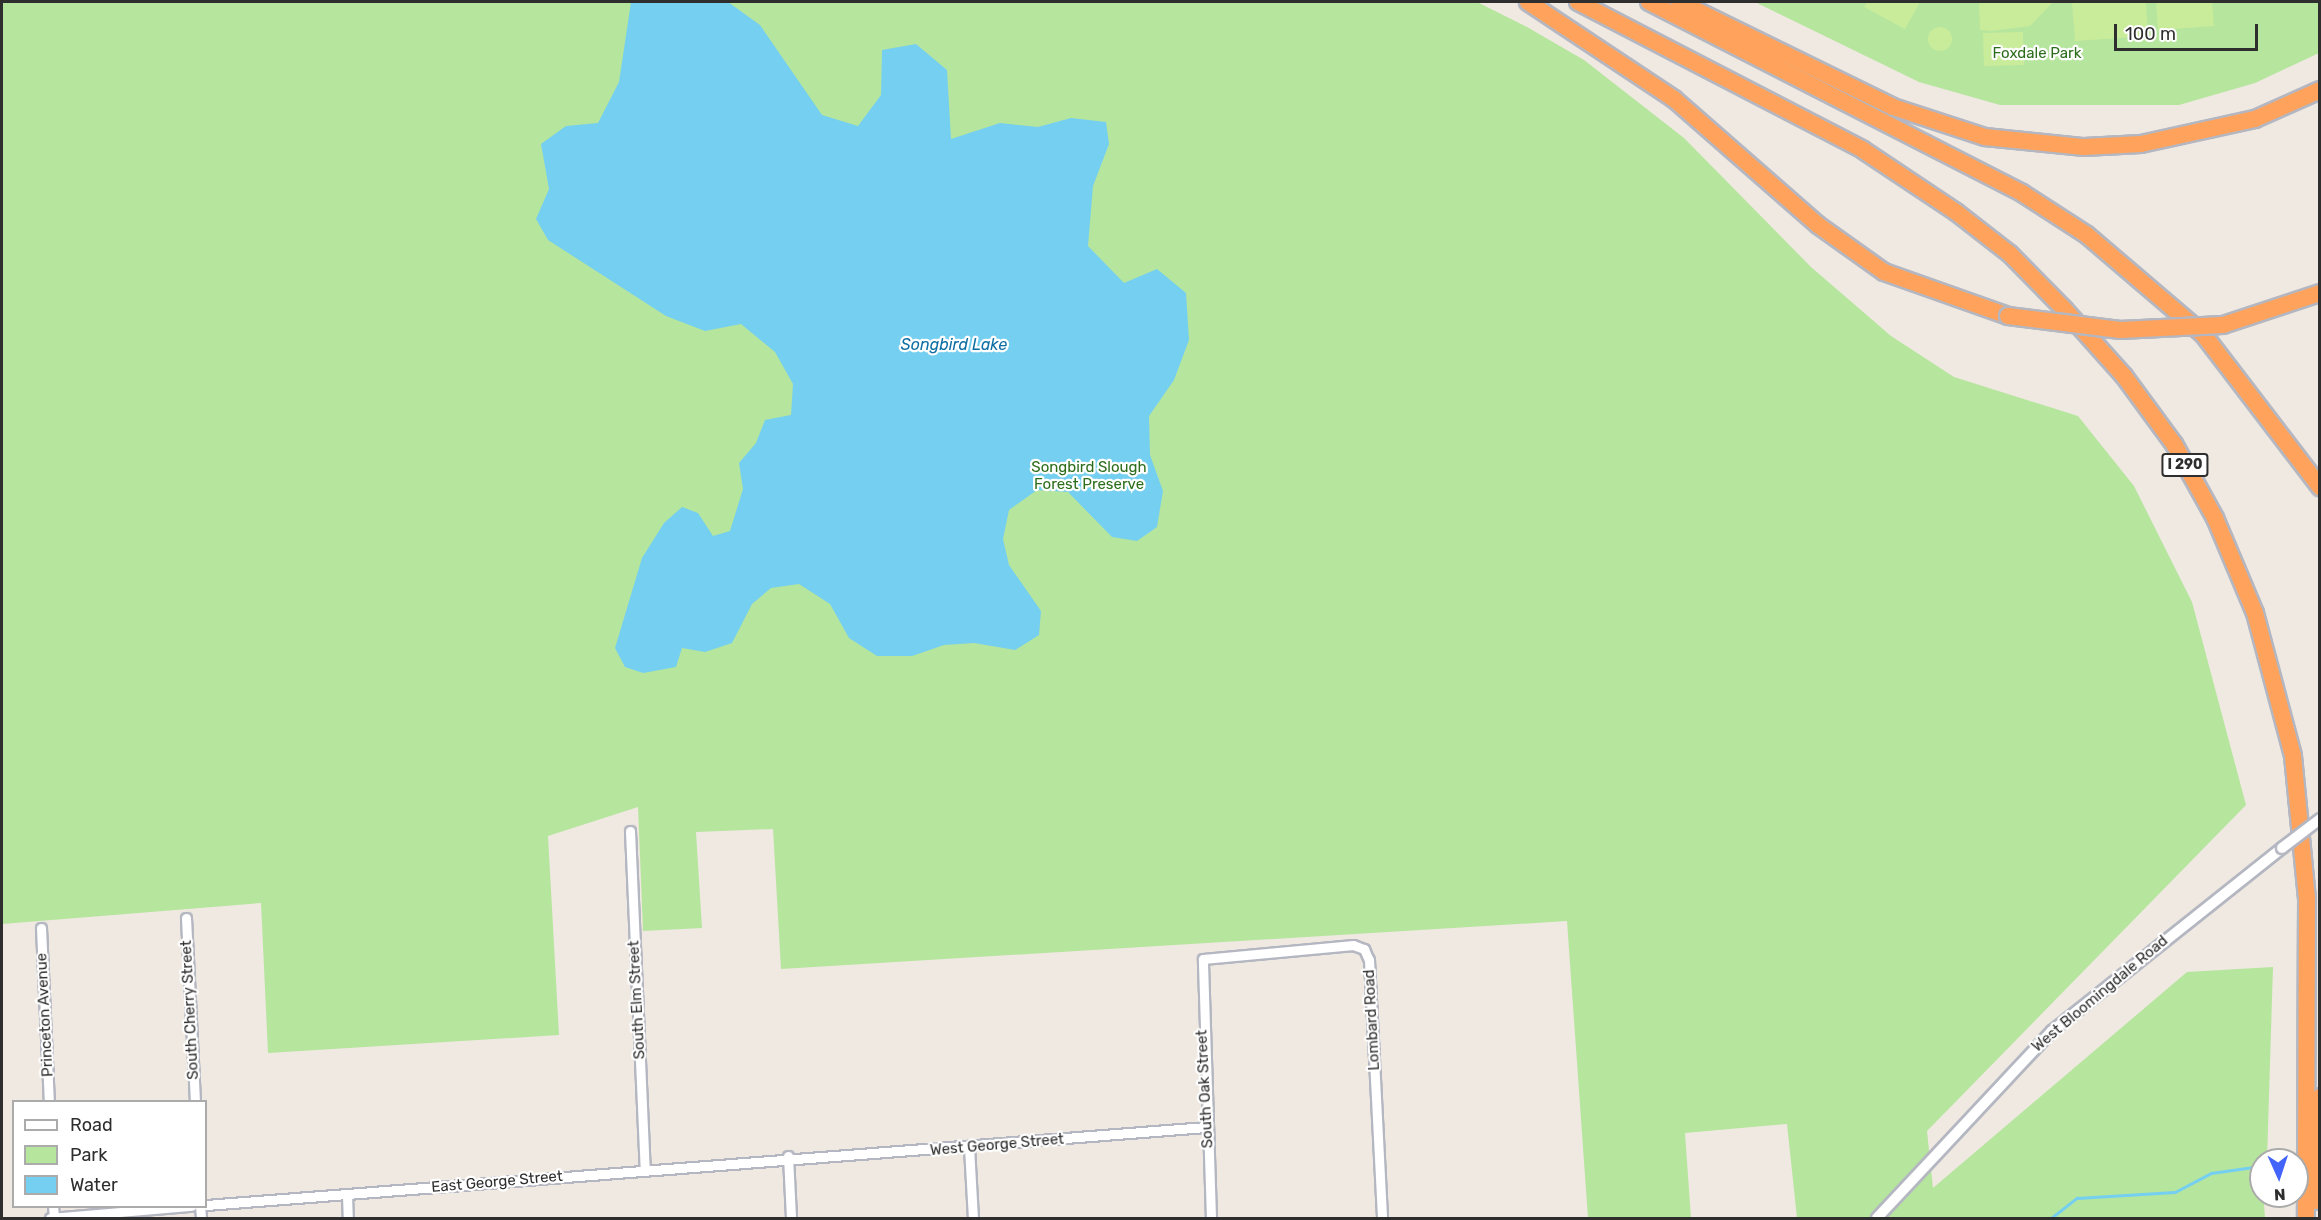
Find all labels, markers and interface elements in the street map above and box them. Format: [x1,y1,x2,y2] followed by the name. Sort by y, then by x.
[2117,12,2261,50] scale bar
[2125,23,2176,45] text: 100 m
[1992,45,2082,63] park label: Foxdale Park
[901,335,1007,355] water label: Songbird Lake
[2161,454,2209,476] road number: I 290
[1031,458,1147,493] park label: Songbird Slough Forest Preserve
[2028,932,2172,1056] street label: West Bloomingdale Road
[177,940,203,1080] street label: South Cherry Street
[625,940,649,1060] street label: South Elm Street
[33,952,57,1078] street label: Princeton Avenue
[1360,969,1384,1071] street label: Lombard Road
[1193,1029,1217,1149] street label: South Oak Street
[12,1100,207,1208] legend
[70,1114,113,1136] text: Road
[929,1130,1065,1160] street label: West George Street
[70,1144,107,1166] text: Park
[2249,1148,2309,1208] north arrow
[431,1167,563,1197] street label: East George Street
[70,1174,118,1196] text: Water
[2274,1185,2286,1204] text: N

